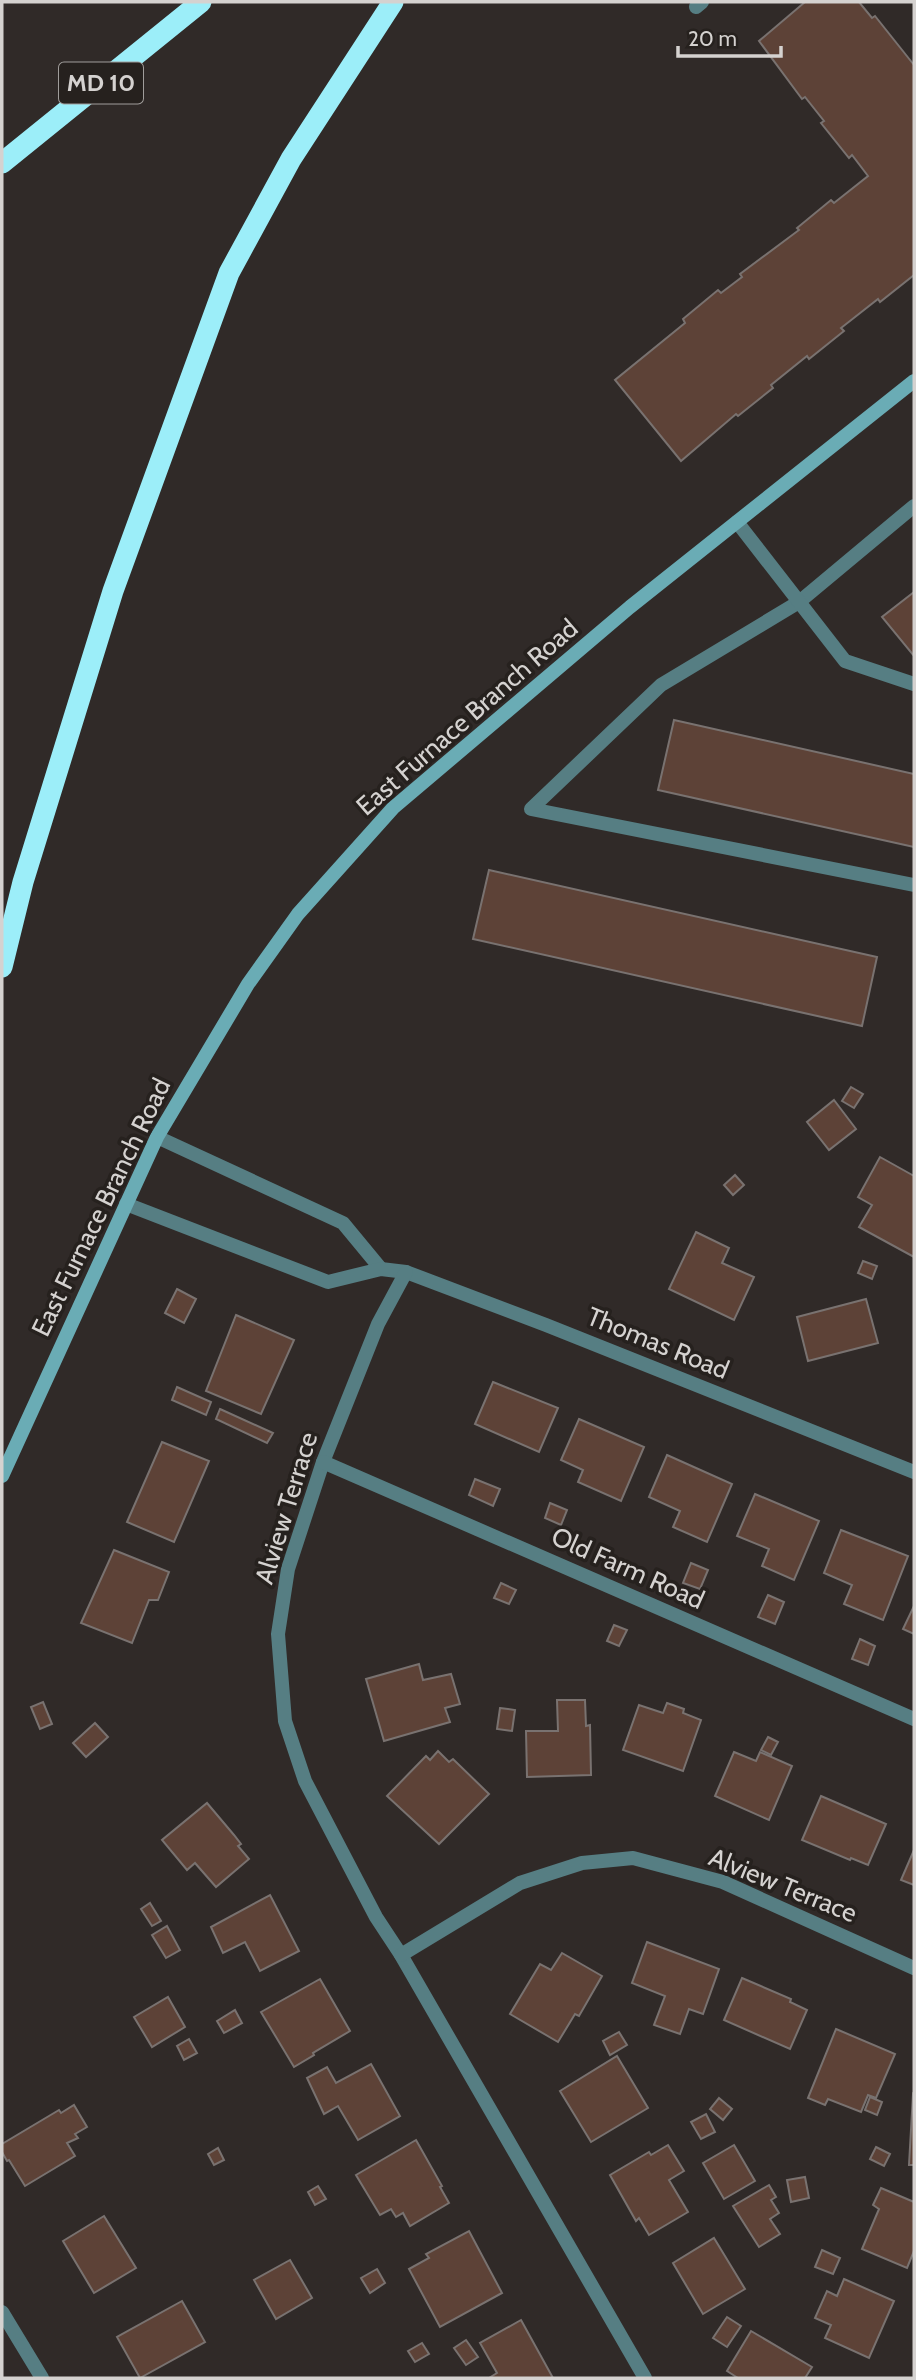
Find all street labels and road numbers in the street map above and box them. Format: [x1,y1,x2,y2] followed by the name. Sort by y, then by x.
[59,62,143,104] road number: MD 10
[350,612,584,822] street label: East Furnace Branch Road
[25,1073,177,1341] street label: East Furnace Branch Road
[582,1300,734,1386] street label: Thomas Road
[248,1428,324,1588] street label: Alview Terrace
[547,1520,709,1616] street label: Old Farm Road
[704,1841,862,1929] street label: Alview Terrace

